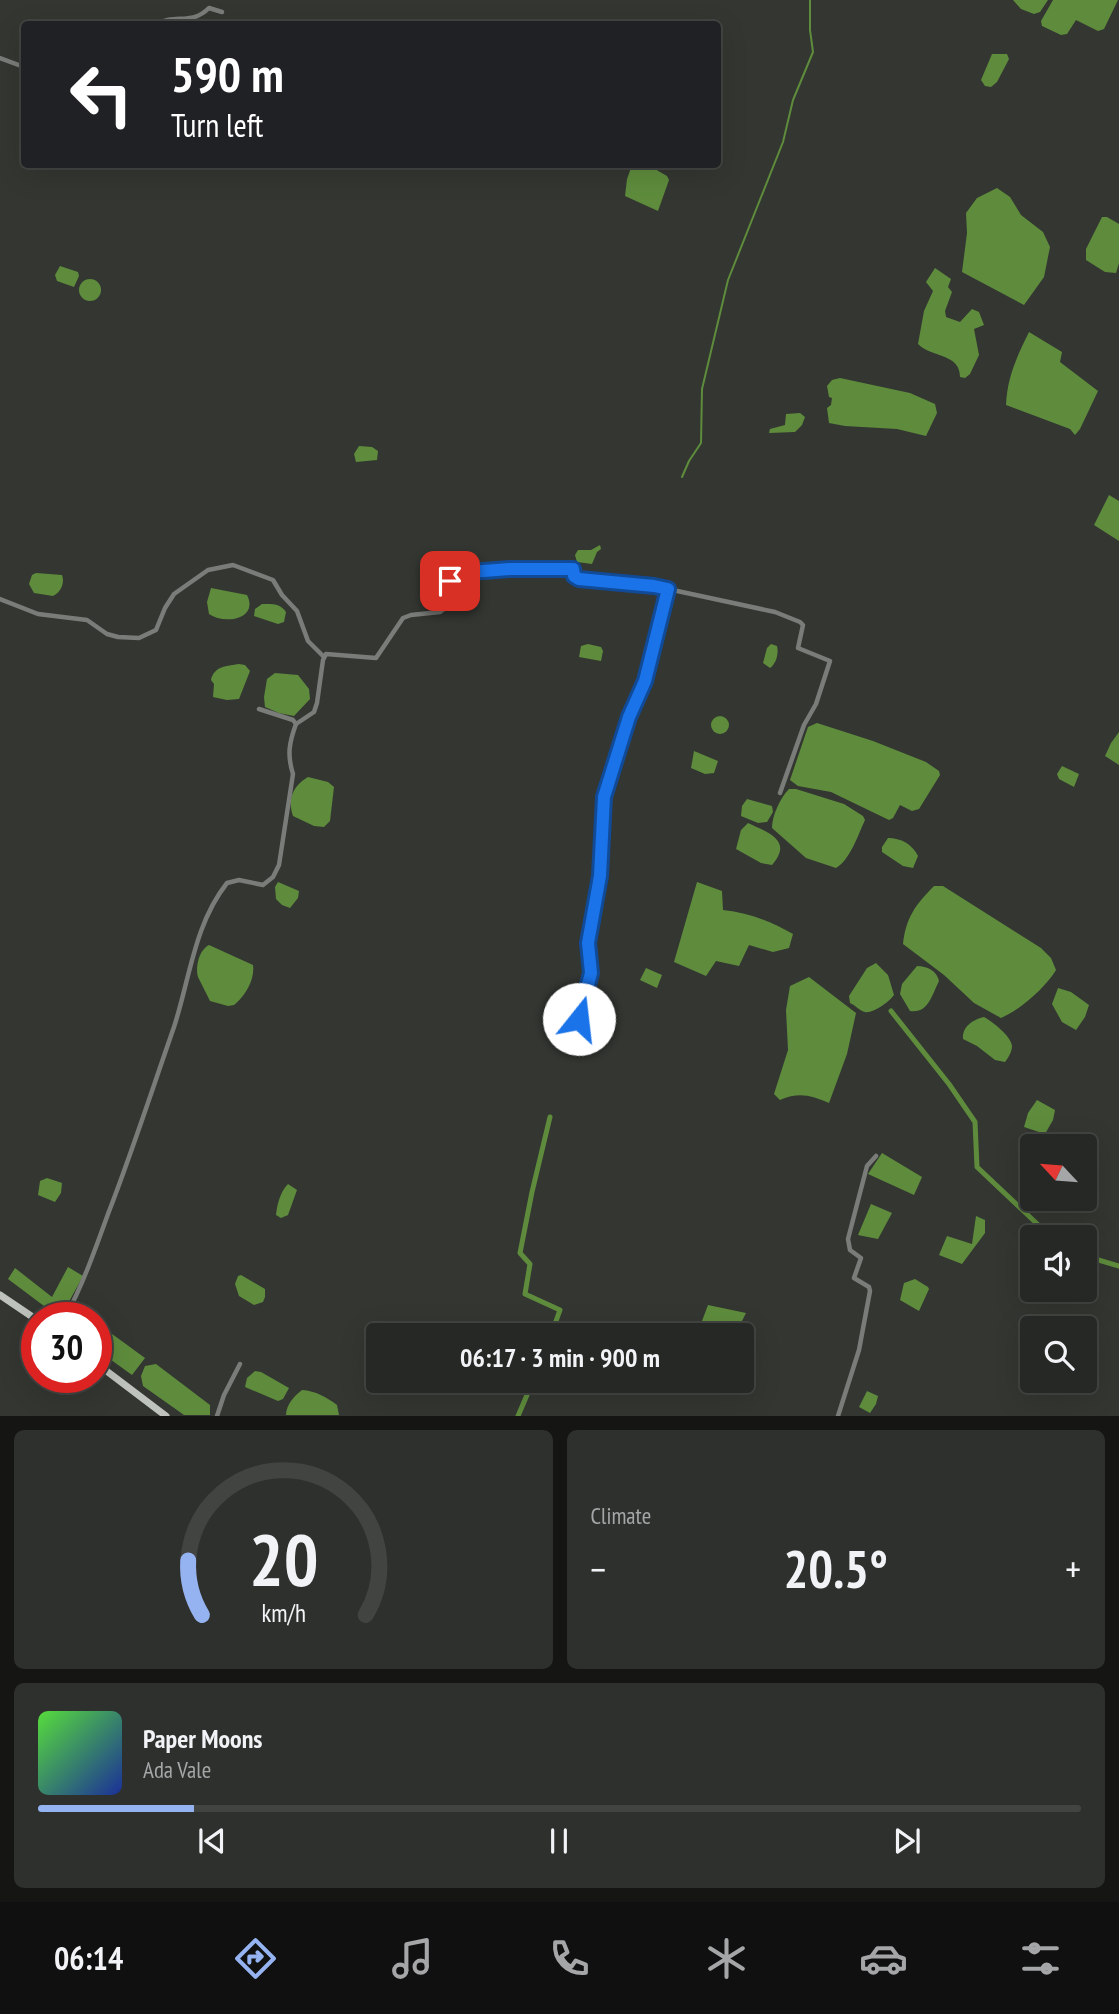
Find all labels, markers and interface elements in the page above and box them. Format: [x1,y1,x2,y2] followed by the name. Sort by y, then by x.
[171,42,284,106] text: 590 m
[56,49,147,140] icon: left
[171,104,263,146] text: Turn left
[420,551,480,611] pin
[431,562,469,600] icon: arrive
[542,982,616,1056] position arrow
[1020,1134,1097,1211] north arrow
[1020,1134,1097,1393] map controls
[1020,1225,1097,1302] button: sound
[21,1302,112,1393] speed limit sign: 30
[1020,1316,1097,1393] button: search
[460,1341,660,1374] text: 06:17 · 3 min · 900 m
[591,1501,651,1530] text: Climate
[248,1512,318,1606] text: 20
[783,1535,888,1602] text: 20.5°
[591,1544,606,1593] text: −
[1065,1544,1081,1593] text: +
[261,1597,305,1629] text: km/h
[143,1722,262,1755] text: Paper Moons
[143,1755,211,1784] text: Ada Vale
[193,1822,231,1860] icon: previous
[540,1822,578,1860] icon: pause
[888,1822,926,1860] icon: next
[231,1934,280,1983] icon: directions
[388,1934,437,1983] icon: music
[545,1934,594,1983] icon: phone
[702,1934,751,1983] icon: climate
[859,1934,908,1983] icon: car
[1016,1934,1065,1983] icon: filters
[54,1937,123,1979] text: 06:14

